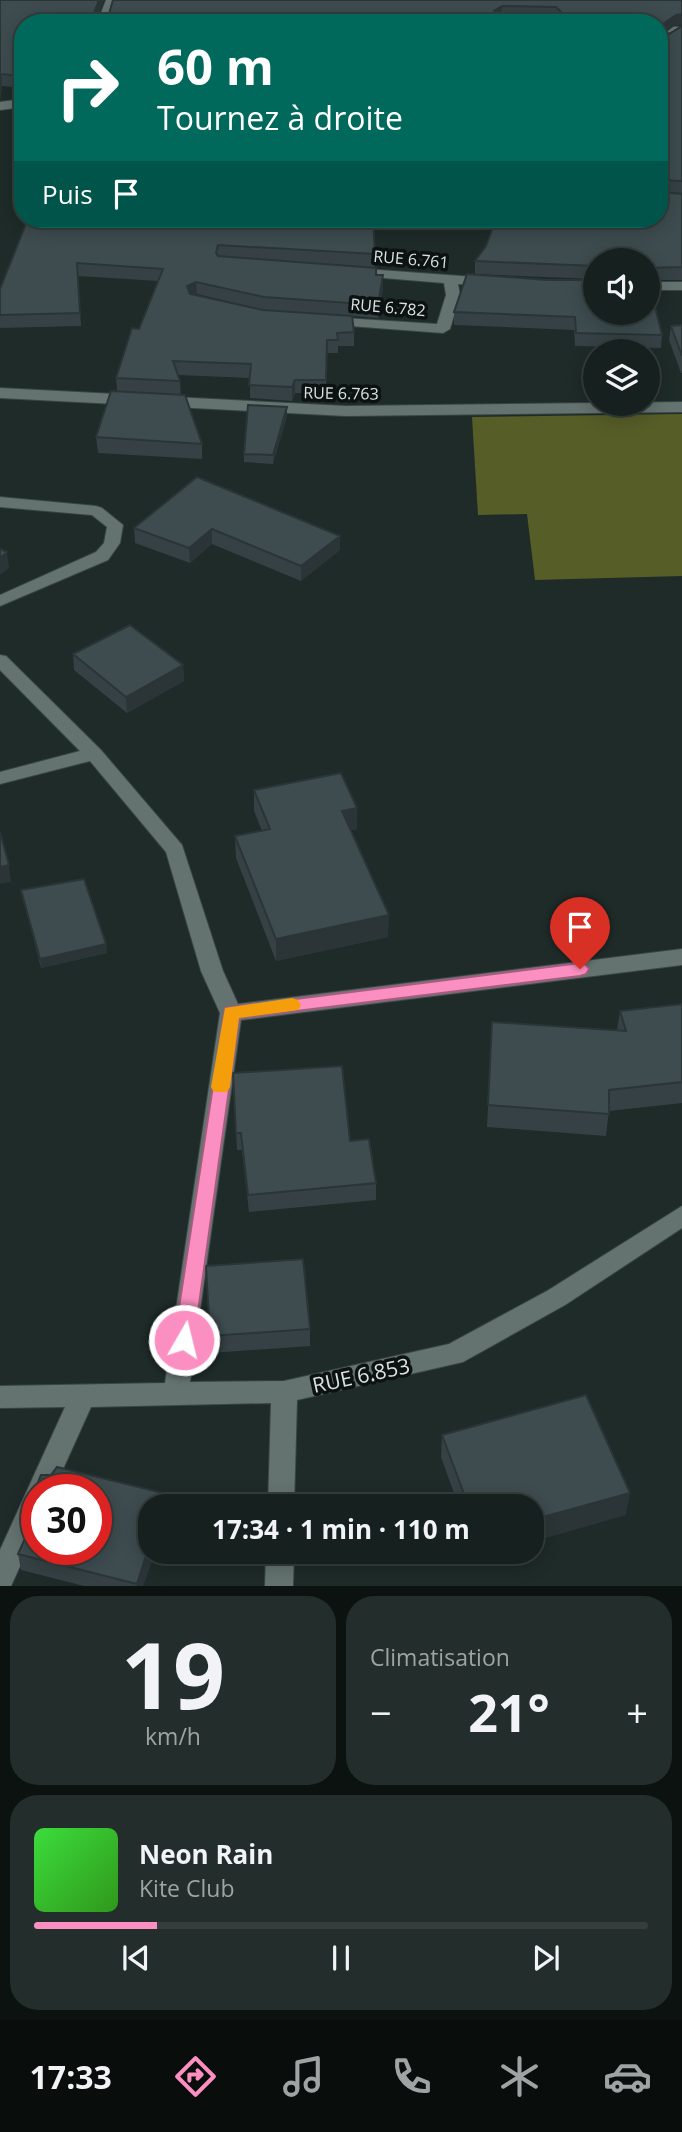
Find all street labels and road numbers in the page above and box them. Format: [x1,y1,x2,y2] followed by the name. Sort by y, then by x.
[372,245,450,273] street label: RUE 6.761
[349,293,427,321] street label: RUE 6.782
[303,381,379,405] street label: RUE 6.763
[310,1351,412,1399] street label: RUE 6.853

